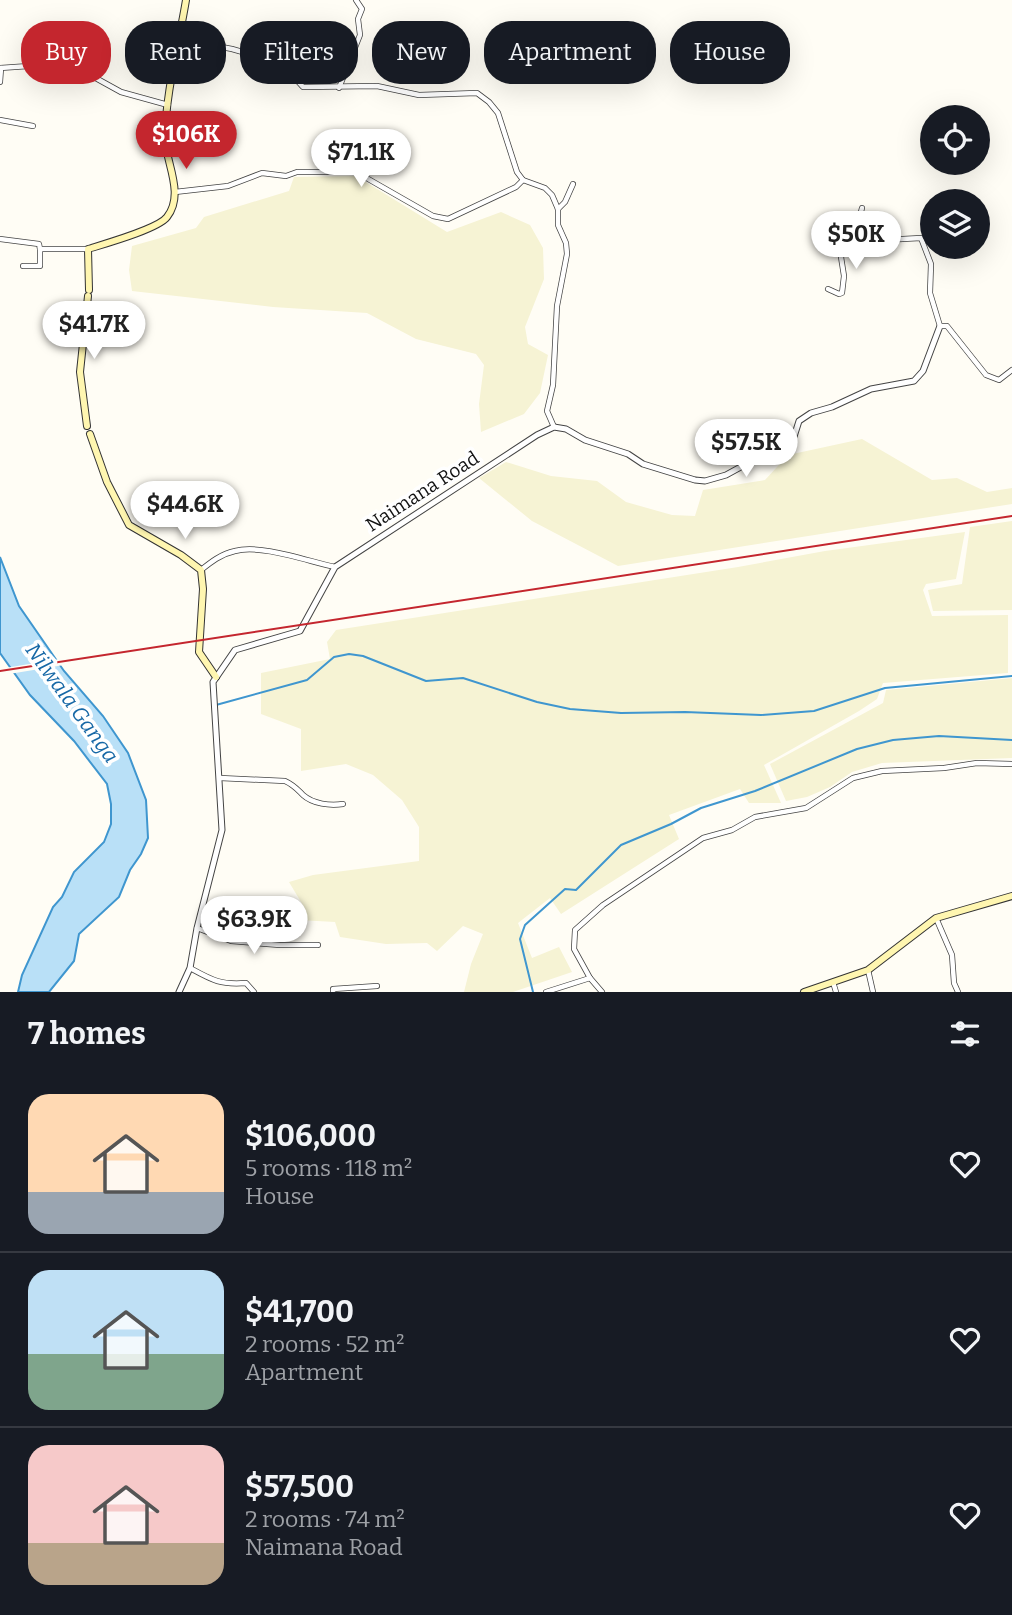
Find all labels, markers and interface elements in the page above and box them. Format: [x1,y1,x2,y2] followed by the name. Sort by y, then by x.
[21,21,111,84] chip: Buy
[125,21,226,84] chip: Rent
[240,21,358,84] chip: Filters
[372,21,470,84] chip: New
[484,21,656,84] chip: Apartment
[670,21,790,84] chip: House
[920,105,990,259] map controls
[920,105,990,175] button: locate
[137,111,235,171] pin: $106K
[152,120,220,148] text: $106K
[304,130,418,189] pin: $71.1K
[327,138,395,166] text: $71.1K
[920,189,990,259] button: layers
[815,212,897,271] pin: $50K
[827,220,885,248] text: $50K
[37,302,151,361] pin: $41.7K
[58,310,130,338] text: $41.7K
[689,420,803,479] pin: $57.5K
[711,428,781,456] text: $57.5K
[361,446,483,537] street label: Naimana Road
[128,482,242,541] pin: $44.6K
[146,490,224,518] text: $44.6K
[20,638,124,768] water label: Nilwala Ganga
[197,897,311,956] pin: $63.9K
[217,905,291,933] text: $63.9K
[946,1015,984,1053] icon: filters
[28,1016,146,1052] text: 7 homes
[245,1118,376,1154] text: $106,000
[84,1122,168,1206] icon: home
[946,1145,984,1183] icon: heart
[245,1154,412,1182] text: 5 rooms · 118 m²
[245,1182,314,1210] text: House
[245,1294,354,1330] text: $41,700
[84,1298,168,1382] icon: home
[946,1321,984,1359] icon: heart
[245,1330,404,1358] text: 2 rooms · 52 m²
[245,1358,363,1386] text: Apartment
[245,1469,354,1505] text: $57,500
[84,1473,168,1557] icon: home
[946,1496,984,1534] icon: heart
[245,1505,405,1533] text: 2 rooms · 74 m²
[245,1533,403,1561] text: Naimana Road

